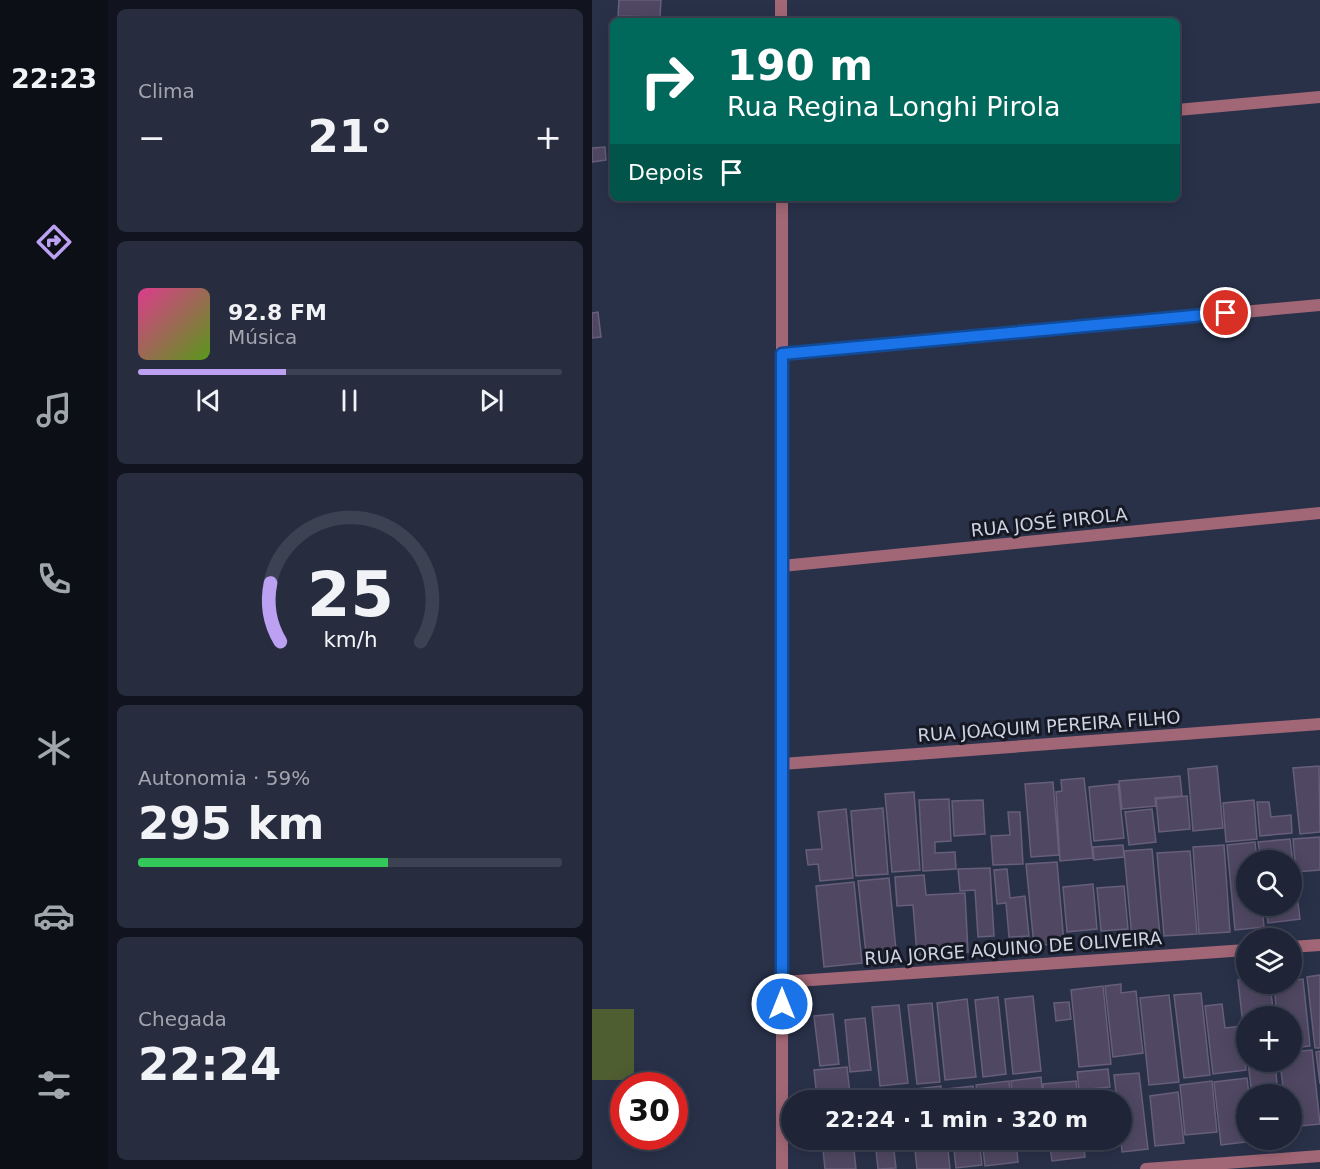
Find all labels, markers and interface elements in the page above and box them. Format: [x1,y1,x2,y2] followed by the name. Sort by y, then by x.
[727,41,873,90] text: 190 m
[628,42,706,120] icon: right
[11,63,97,94] text: 22:23
[138,79,195,103] text: Clima
[727,91,1061,122] text: Rua Regina Longhi Pirola
[307,110,393,163] text: 21°
[138,118,166,157] text: −
[534,118,562,157] text: +
[715,156,748,189] icon: arrive
[628,160,703,185] text: Depois
[33,221,75,263] icon: directions
[1200,287,1251,338] pin
[1209,296,1242,329] icon: arrive
[228,300,327,325] text: 92.8 FM
[228,325,297,349] text: Música
[192,384,225,417] icon: previous
[333,384,366,417] icon: pause
[475,384,508,417] icon: next
[33,389,75,431] icon: music
[970,503,1129,541] street label: RUA JOSÉ PIROLA
[33,558,75,600] icon: phone
[307,558,393,631] text: 25
[323,627,377,652] text: km/h
[917,706,1181,746] street label: RUA JOAQUIM PEREIRA FILHO
[33,727,75,769] icon: climate
[138,766,310,790] text: Autonomia · 59%
[138,797,324,850] text: 295 km
[1236,850,1302,1150] map controls
[1236,850,1302,916] button: search
[33,895,75,937] icon: car
[863,927,1163,969] street label: RUA JORGE AQUINO DE OLIVEIRA
[1236,928,1302,994] button: layers
[750,972,814,1036] position arrow
[1236,1006,1302,1072] button: +
[138,1007,227,1031] text: Chegada
[138,1038,281,1091] text: 22:24
[33,1064,75,1106] icon: filters
[610,1072,688,1150] speed limit sign: 30
[1236,1084,1302,1150] button: −
[825,1107,1088,1132] text: 22:24 · 1 min · 320 m

